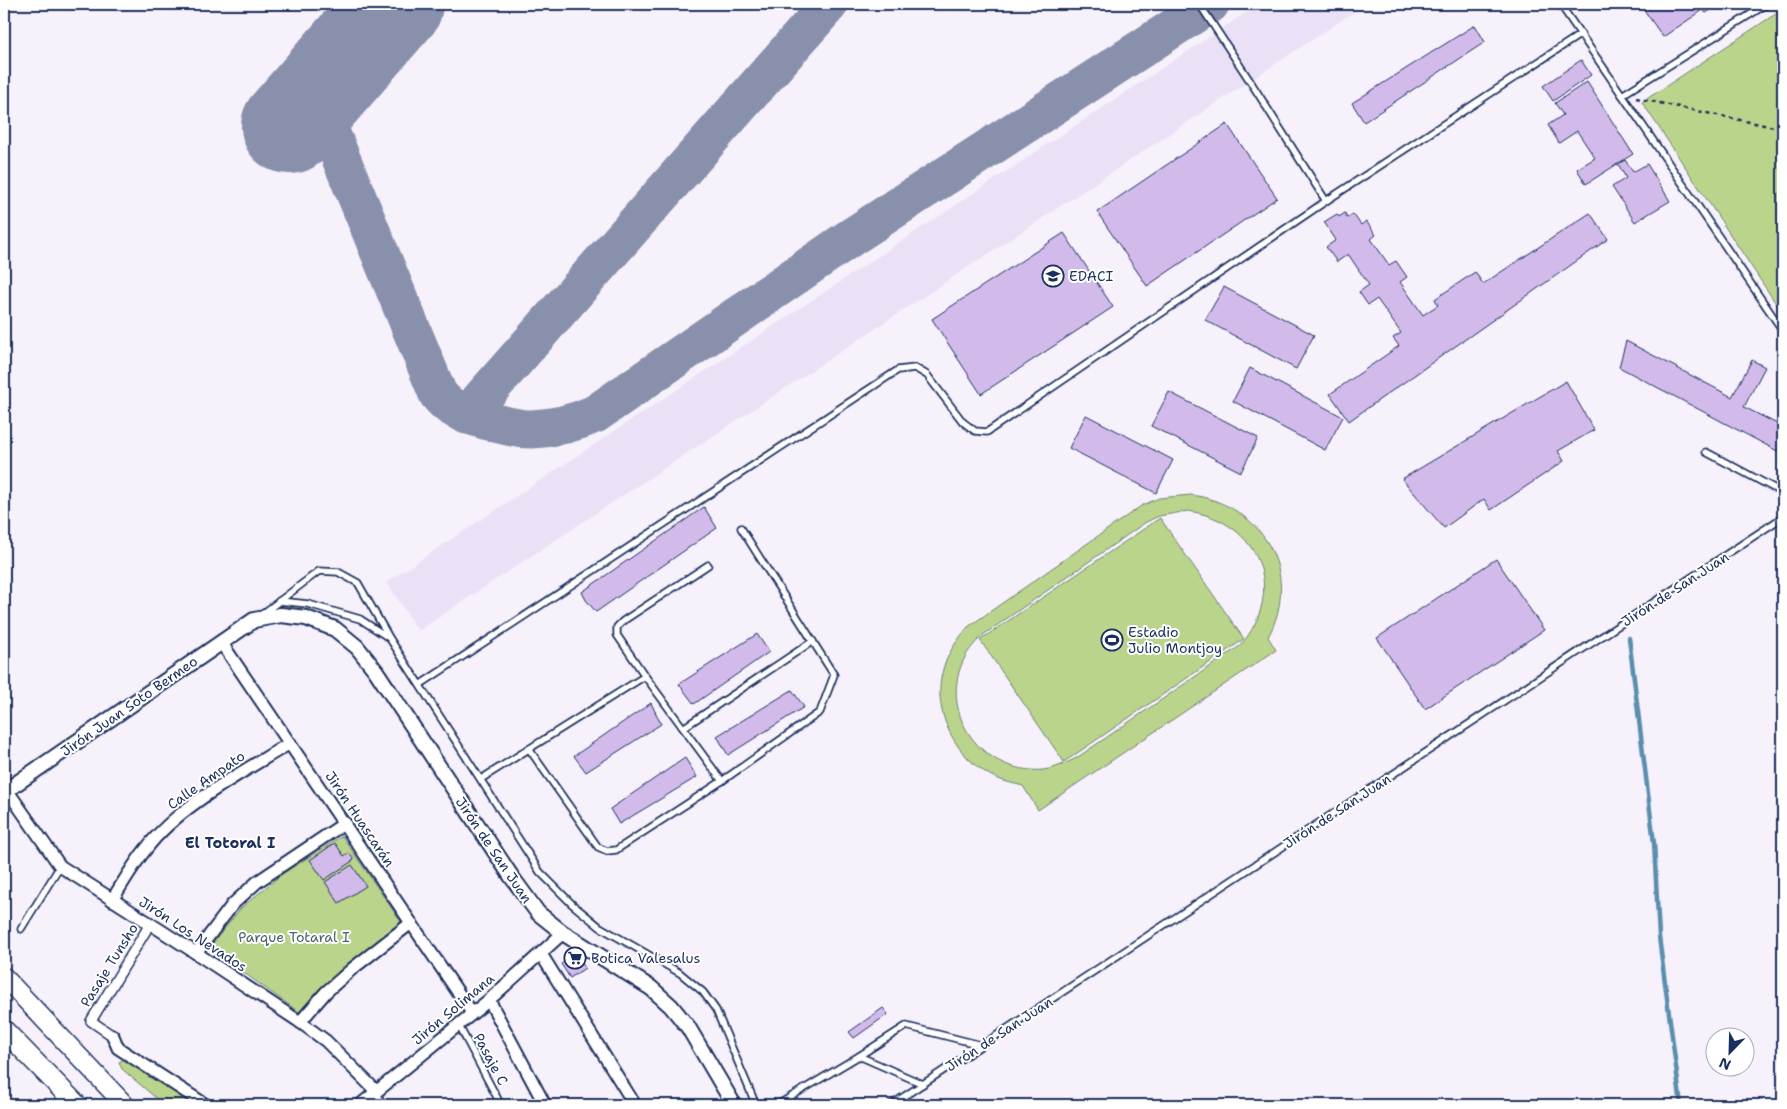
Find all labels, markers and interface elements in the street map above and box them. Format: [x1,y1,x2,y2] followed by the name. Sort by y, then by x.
[1041,264,1065,288] school or university icon: EDACI
[1069,267,1114,285] place label: EDACI
[1618,547,1732,630] street label: Jirón de San Juan
[1128,623,1222,657] place label: Estadio Julio Montjoy
[1100,628,1124,652] sports icon: Estadio Julio Montjoy
[57,652,201,760] street label: Jirón Juan Soto Bermeo
[164,747,248,813] street label: Calle Ampato
[321,768,399,871] street label: Jirón Huascarán
[1280,769,1394,852] street label: Jirón de San Juan
[452,793,536,907] street label: Jirón de San Juan
[185,833,275,853] district label: El Totoral I
[136,892,250,976] street label: Jirón Los Nevados
[76,920,142,1010] street label: Pasaje Tunsho
[238,928,350,946] park label: Parque Totaral I
[563,946,587,970] supermarket icon: Botica Valesalus
[591,949,700,967] place label: Botica Valesalus
[408,969,498,1049] street label: Jirón Solimana
[942,992,1056,1075] street label: Jirón de San Juan
[1704,1026,1754,1076] north arrow
[470,1030,512,1088] street label: Pasaje C
[1716,1054,1734,1074] text: N

